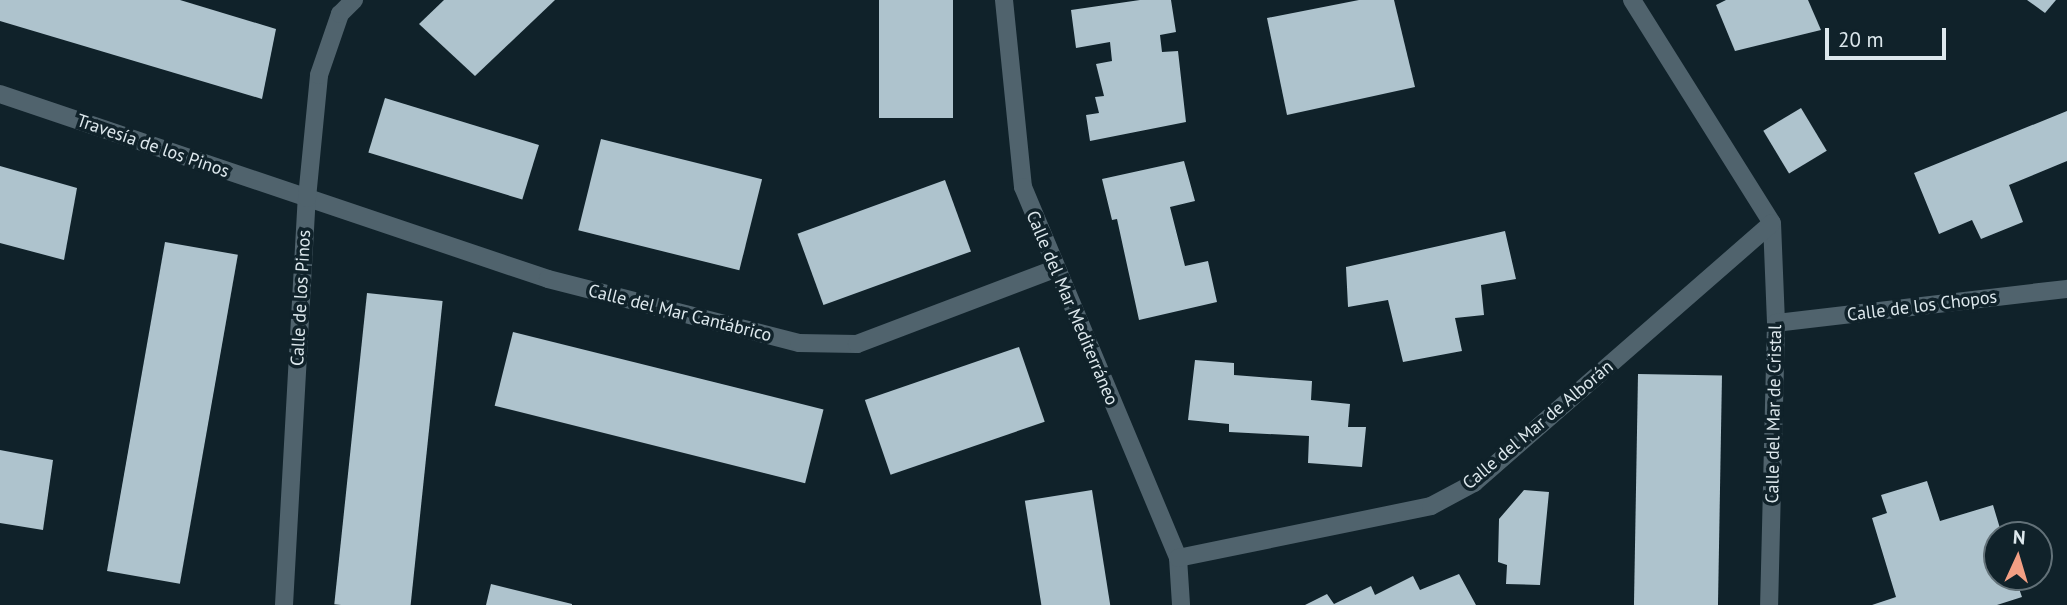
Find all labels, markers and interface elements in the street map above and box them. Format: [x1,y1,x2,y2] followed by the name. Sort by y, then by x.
[1829,14,1950,58] scale bar
[1838,26,1884,53] text: 20 m
[74,110,232,182] street label: Travesía de los Pinos
[1021,208,1123,408] street label: Calle del Mar Mediterráneo
[287,229,315,367] street label: Calle de los Pinos
[586,280,774,346] street label: Calle del Mar Cantábrico
[1846,286,1998,326] street label: Calle de los Chopos
[1762,324,1786,504] street label: Calle del Mar de Cristal
[1458,356,1618,494] street label: Calle del Mar de Alborán
[1983,521,2053,591] north arrow
[2012,525,2026,549] text: N

